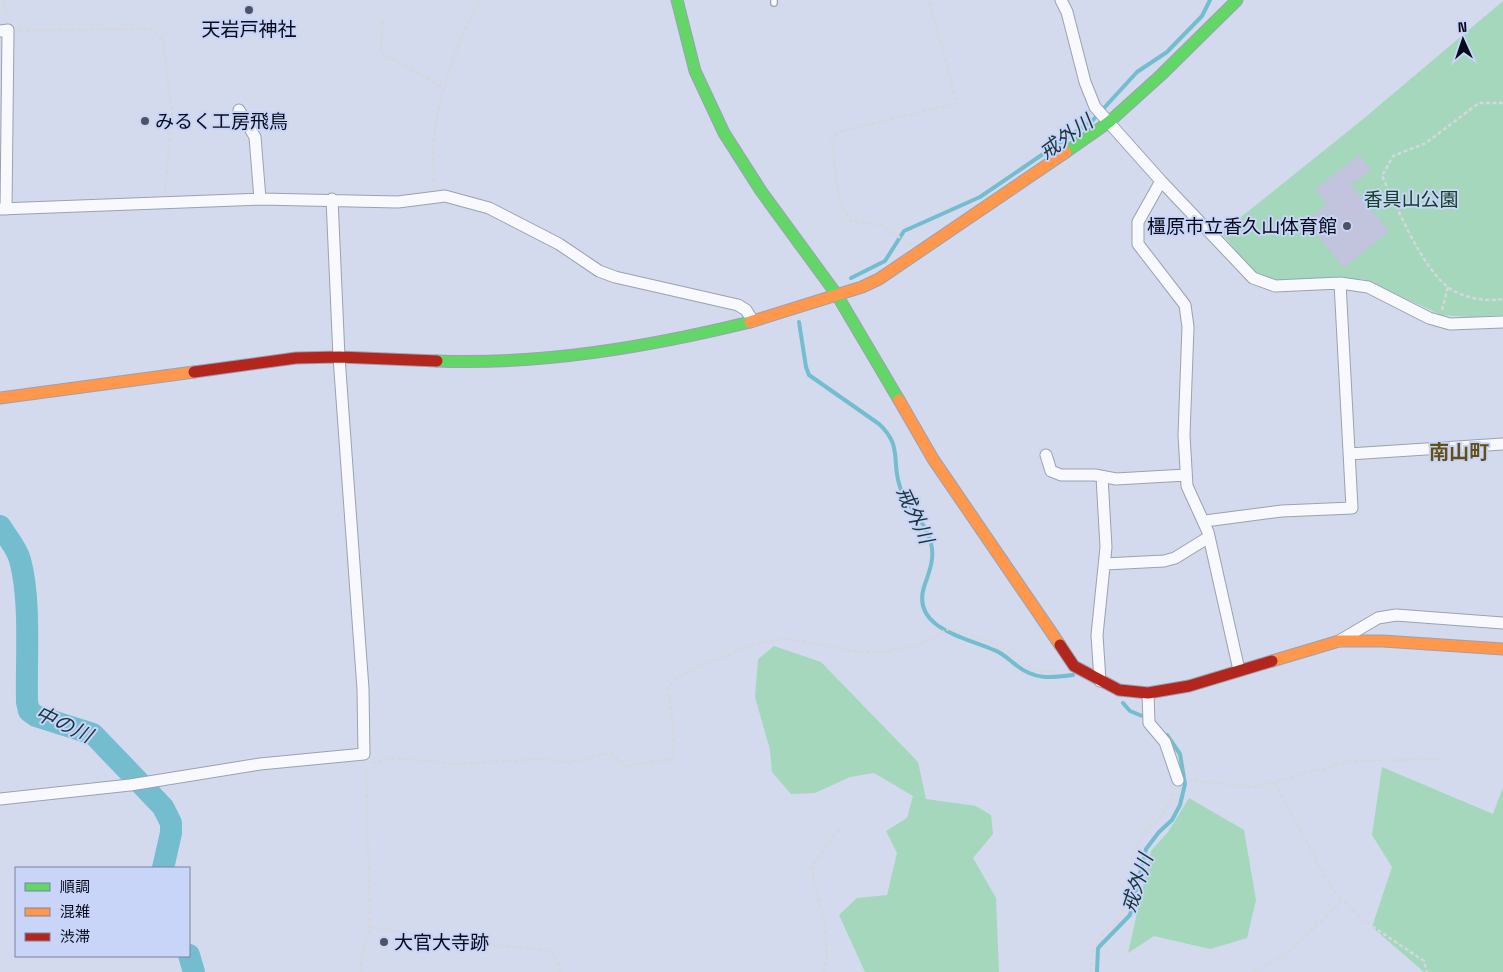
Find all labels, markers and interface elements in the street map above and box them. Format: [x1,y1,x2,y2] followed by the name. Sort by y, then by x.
[243,4,255,16] marker: 天岩戸神社
[1438,15,1488,65] north arrow
[201,17,297,42] place label: 天岩戸神社
[1457,18,1467,36] text: N
[1034,108,1100,165] water label: 戒外川
[155,109,288,134] place label: みるく工房飛鳥
[139,115,151,127] marker: みるく工房飛鳥
[1363,187,1459,212] park label: 香具山公園
[1147,214,1337,239] place label: 橿原市立香久山体育館
[1341,220,1353,232] marker: 橿原市立香久山体育館
[1429,439,1489,465] district label: 南山町
[891,482,940,549] water label: 戒外川
[31,700,98,749] water label: 中の川
[1115,849,1159,916] water label: 戒外川
[15,867,190,957] legend
[60,877,90,896] text: 順調
[60,902,90,921] text: 混雑
[60,927,90,946] text: 渋滞
[394,930,489,955] place label: 大官大寺跡
[378,936,390,948] marker: 大官大寺跡

